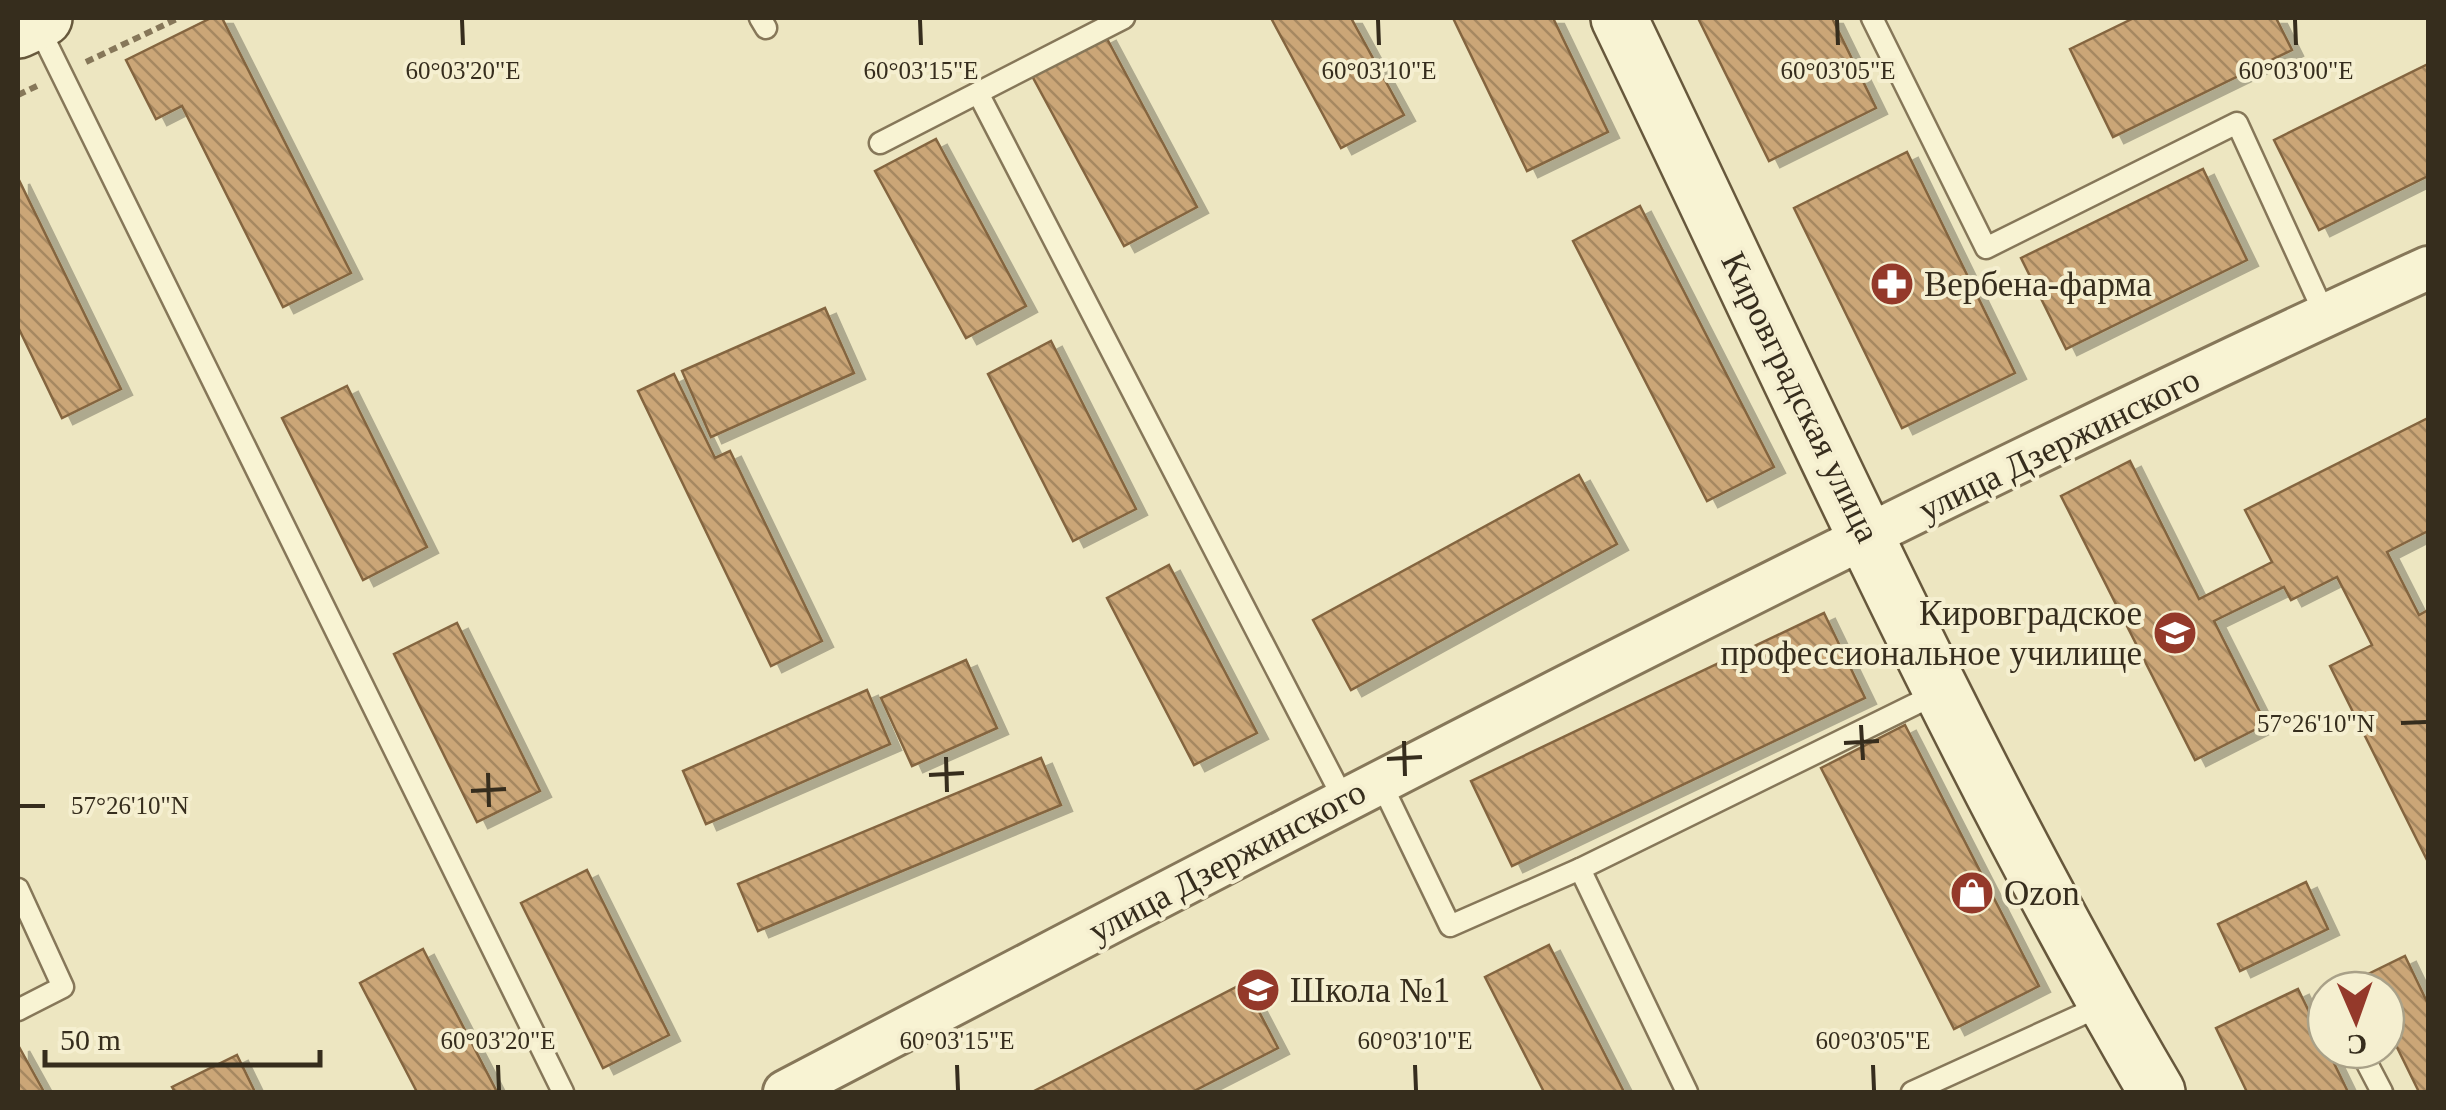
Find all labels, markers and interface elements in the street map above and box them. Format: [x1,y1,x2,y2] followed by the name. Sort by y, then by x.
[406,57,520,84] text: 60°03'20"E
[864,57,978,84] text: 60°03'15"E
[1322,57,1436,84] text: 60°03'10"E
[1781,57,1895,84] text: 60°03'05"E
[2239,57,2353,84] text: 60°03'00"E
[1713,246,1888,549] street label: Кировградская улица
[1869,261,1915,307] pharmacy icon: Вербена-фарма
[1924,265,2152,304] place label: Вербена-фарма
[1912,359,2206,529] street label: улица Дзержинского
[1720,594,2142,673] place label: Кировградское профессиональное училище
[2152,610,2198,656] school or university icon: Кировградское профессиональное училище
[2257,710,2375,737] text: 57°26'10"N
[1082,772,1372,951] street label: улица Дзержинского
[71,792,189,819] text: 57°26'10"N
[1949,870,1995,916] shop icon: Ozon
[2004,874,2080,913] place label: Ozon
[1235,967,1281,1013] school or university icon: Школа №1
[2306,970,2406,1070] north arrow
[1290,971,1450,1010] place label: Школа №1
[45,1005,320,1067] scale bar
[60,1023,121,1056] text: 50 m
[441,1027,555,1054] text: 60°03'20"E
[900,1027,1014,1054] text: 60°03'15"E
[1358,1027,1472,1054] text: 60°03'10"E
[1816,1027,1930,1054] text: 60°03'05"E
[2346,1029,2368,1060] text: С

